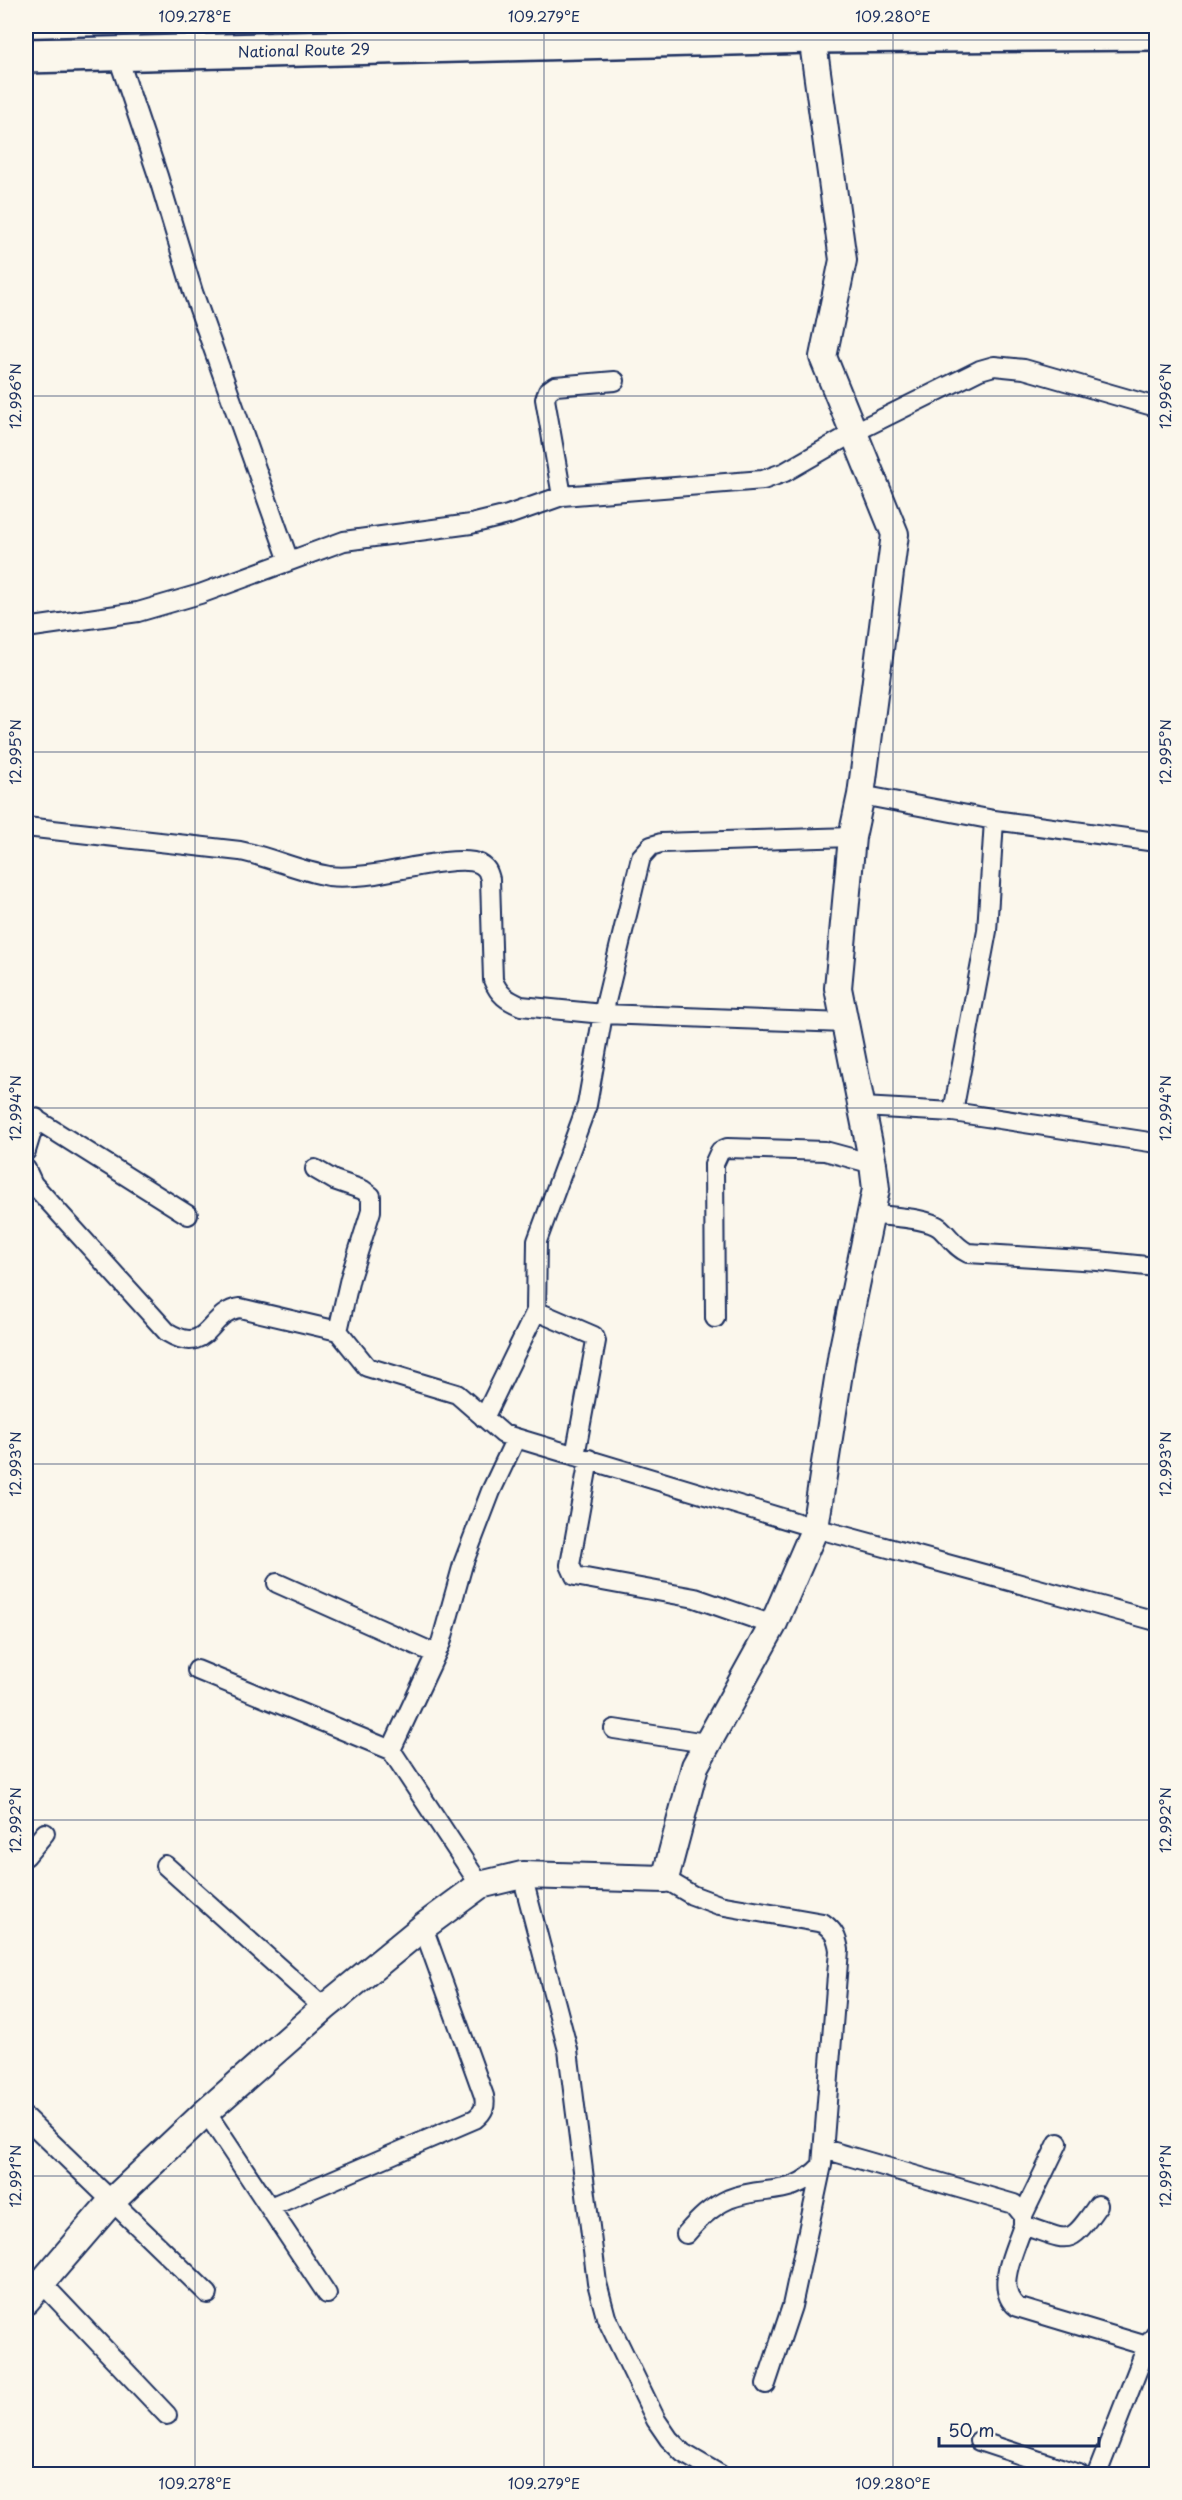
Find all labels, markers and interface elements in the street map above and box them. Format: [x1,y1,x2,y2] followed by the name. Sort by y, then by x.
[159,4,231,27] text: 109.278°E
[508,4,580,27] text: 109.279°E
[855,4,931,27] text: 109.280°E
[238,36,370,62] street label: National Route 29
[3,363,26,429] text: 12.996°N
[1153,363,1176,429] text: 12.996°N
[3,719,26,785] text: 12.995°N
[1153,719,1176,785] text: 12.995°N
[3,1075,26,1141] text: 12.994°N
[1153,1075,1176,1141] text: 12.994°N
[3,1431,26,1497] text: 12.993°N
[1153,1431,1176,1497] text: 12.993°N
[3,1787,26,1853] text: 12.992°N
[1153,1787,1176,1853] text: 12.992°N
[3,2144,26,2208] text: 12.991°N
[1153,2144,1176,2208] text: 12.991°N
[939,2410,1100,2448] scale bar
[948,2416,995,2443] text: 50 m
[159,2471,231,2494] text: 109.278°E
[508,2471,580,2494] text: 109.279°E
[855,2471,931,2494] text: 109.280°E

